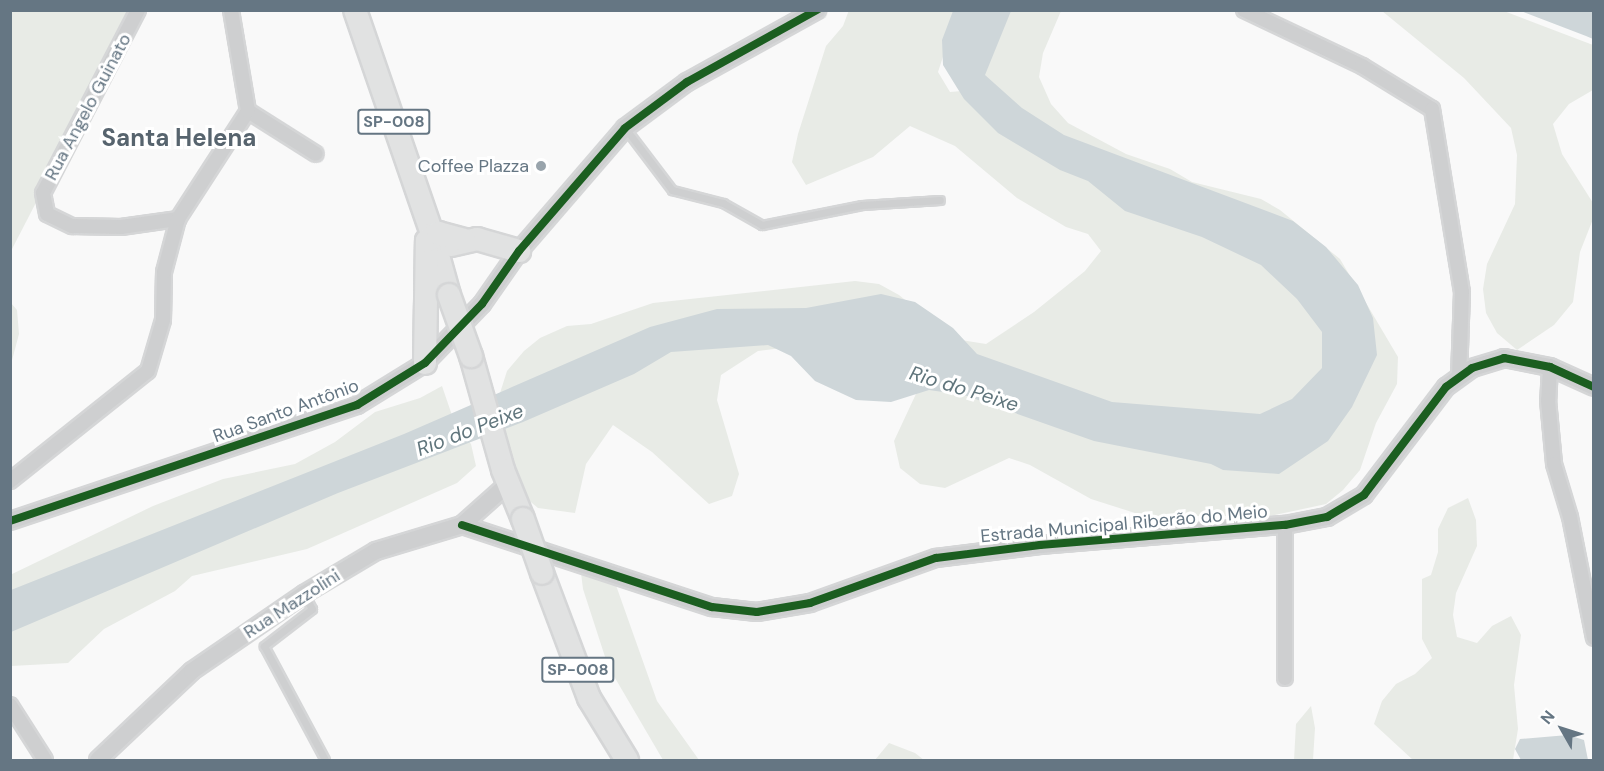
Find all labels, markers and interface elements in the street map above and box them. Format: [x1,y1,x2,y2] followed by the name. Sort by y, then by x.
[40,30,136,184] street label: Rua Angelo Guinato
[356,109,432,135] road number: SP-008
[102,124,256,152] district label: Santa Helena
[418,155,529,177] place label: Coffee Plazza
[534,159,548,173] marker: Coffee Plazza
[907,361,1021,417] water label: Rio do Peixe
[210,375,362,447] street label: Rua Santo Antônio
[413,399,527,461] water label: Rio do Peixe
[979,501,1269,547] street label: Estrada Municipal Riberão do Meio
[240,565,344,643] street label: Rua Mazzolini
[540,657,616,683] road number: SP-008
[1532,699,1592,759] north arrow
[1536,706,1559,729] text: N

